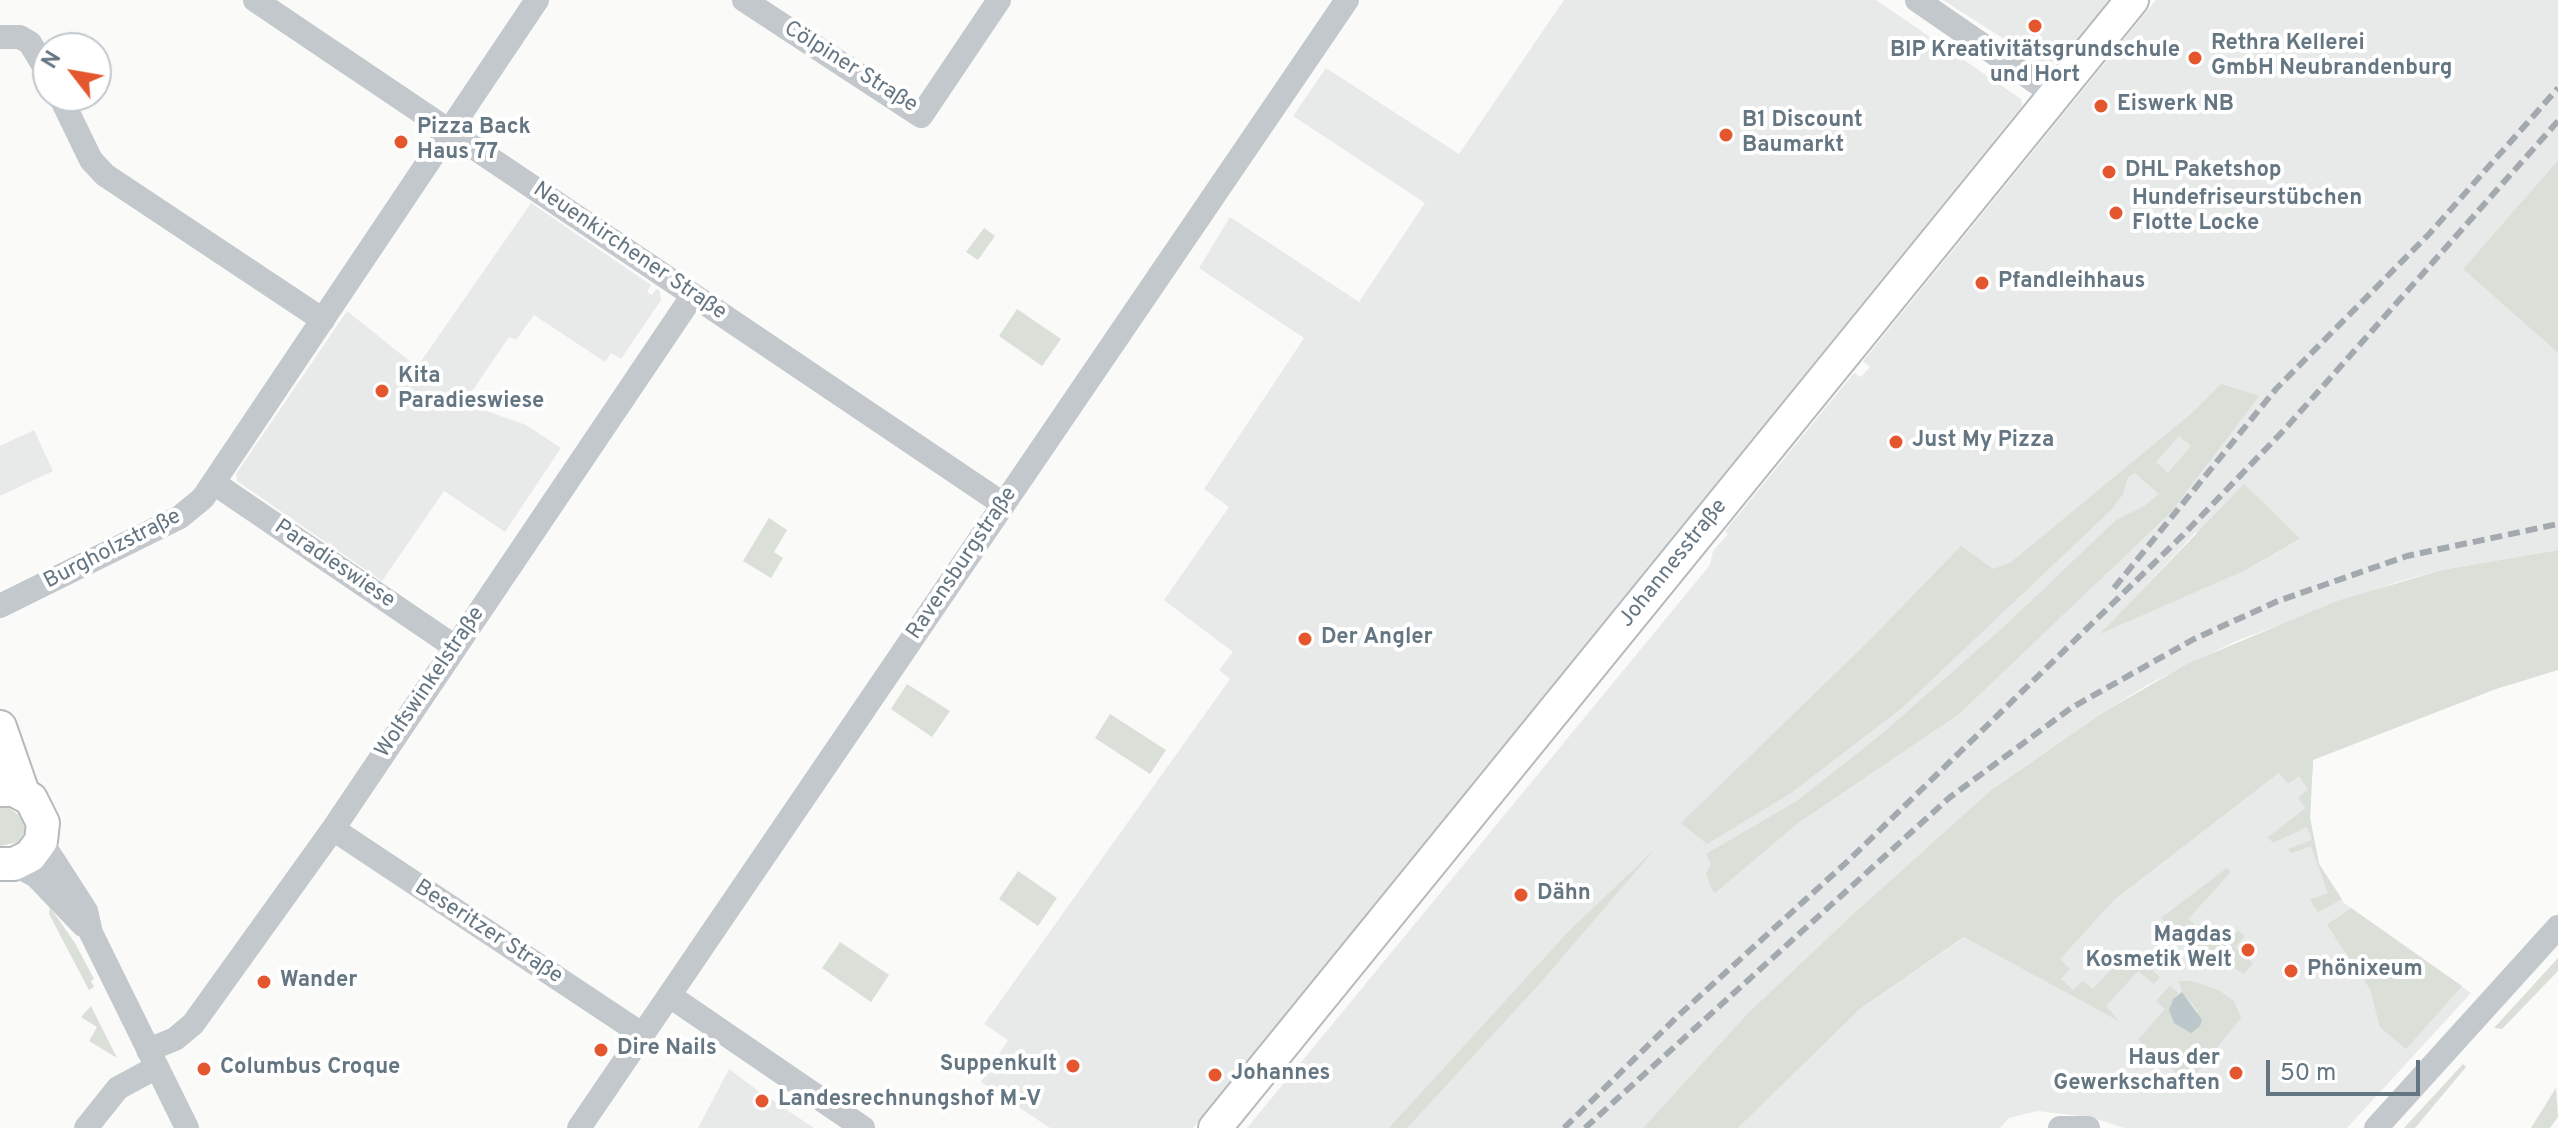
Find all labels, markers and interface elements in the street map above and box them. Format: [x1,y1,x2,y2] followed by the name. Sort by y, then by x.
[778,16,922,120] street label: Cölpiner Straße
[2026,17,2044,35] marker: BIP Kreativitätsgrundschule und Hort
[32,32,112,112] north arrow
[2211,32,2452,84] place label: Rethra Kellerei GmbH Neubrandenburg
[1890,39,2180,90] place label: BIP Kreativitätsgrundschule und Hort
[37,47,68,74] text: N
[2186,49,2204,67] marker: Rethra Kellerei GmbH Neubrandenburg
[2117,93,2234,119] place label: Eiswerk NB
[2092,97,2110,115] marker: Eiswerk NB
[1742,109,1863,160] place label: B1 Discount Baumarkt
[417,116,531,168] place label: Pizza Back Haus 77
[1717,126,1735,144] marker: B1 Discount Baumarkt
[392,133,410,151] marker: Pizza Back Haus 77
[2125,159,2281,185] place label: DHL Paketshop
[2100,163,2118,181] marker: DHL Paketshop
[527,177,731,327] street label: Neuenkirchener Straße
[2132,187,2362,238] place label: Hundefriseurstübchen Flotte Locke
[2107,204,2125,222] marker: Hundefriseurstübchen Flotte Locke
[1998,270,2145,296] place label: Pfandleihhaus
[1973,274,1991,292] marker: Pfandleihhaus
[398,365,544,416] place label: Kita Paradieswiese
[373,382,391,400] marker: Kita Paradieswiese
[1912,429,2054,455] place label: Just My Pizza
[1887,433,1905,451] marker: Just My Pizza
[902,483,1024,645] street label: Ravensburgstraße
[1614,495,1734,633] street label: Johannesstraße
[40,504,186,596] street label: Burgholzstraße
[269,515,399,615] street label: Paradieswiese
[371,602,491,764] street label: Wolfswinkelstraße
[1321,626,1433,652] place label: Der Angler
[1296,630,1314,648] marker: Der Angler
[409,875,567,991] street label: Beseritzer Straße
[1537,882,1591,908] place label: Dähn
[1512,886,1530,904] marker: Dähn
[2086,924,2232,976] place label: Magdas Kosmetik Welt
[2239,941,2257,959] marker: Magdas Kosmetik Welt
[2307,958,2423,984] place label: Phönixeum
[2282,962,2300,980] marker: Phönixeum
[280,969,357,995] place label: Wander
[255,973,273,991] marker: Wander
[617,1037,717,1063] place label: Dire Nails
[592,1041,610,1059] marker: Dire Nails
[2270,1044,2424,1094] scale bar
[2053,1047,2220,1098] place label: Haus der Gewerkschaften
[940,1053,1057,1079] place label: Suppenkult
[220,1056,400,1082] place label: Columbus Croque
[1064,1057,1082,1075] marker: Suppenkult
[2280,1059,2336,1089] text: 50 m
[195,1060,213,1078] marker: Columbus Croque
[1231,1062,1330,1088] place label: Johannes
[2227,1064,2245,1082] marker: Haus der Gewerkschaften
[1206,1066,1224,1084] marker: Johannes
[778,1088,1041,1114] place label: Landesrechnungshof M-V
[753,1092,771,1110] marker: Landesrechnungshof M-V

